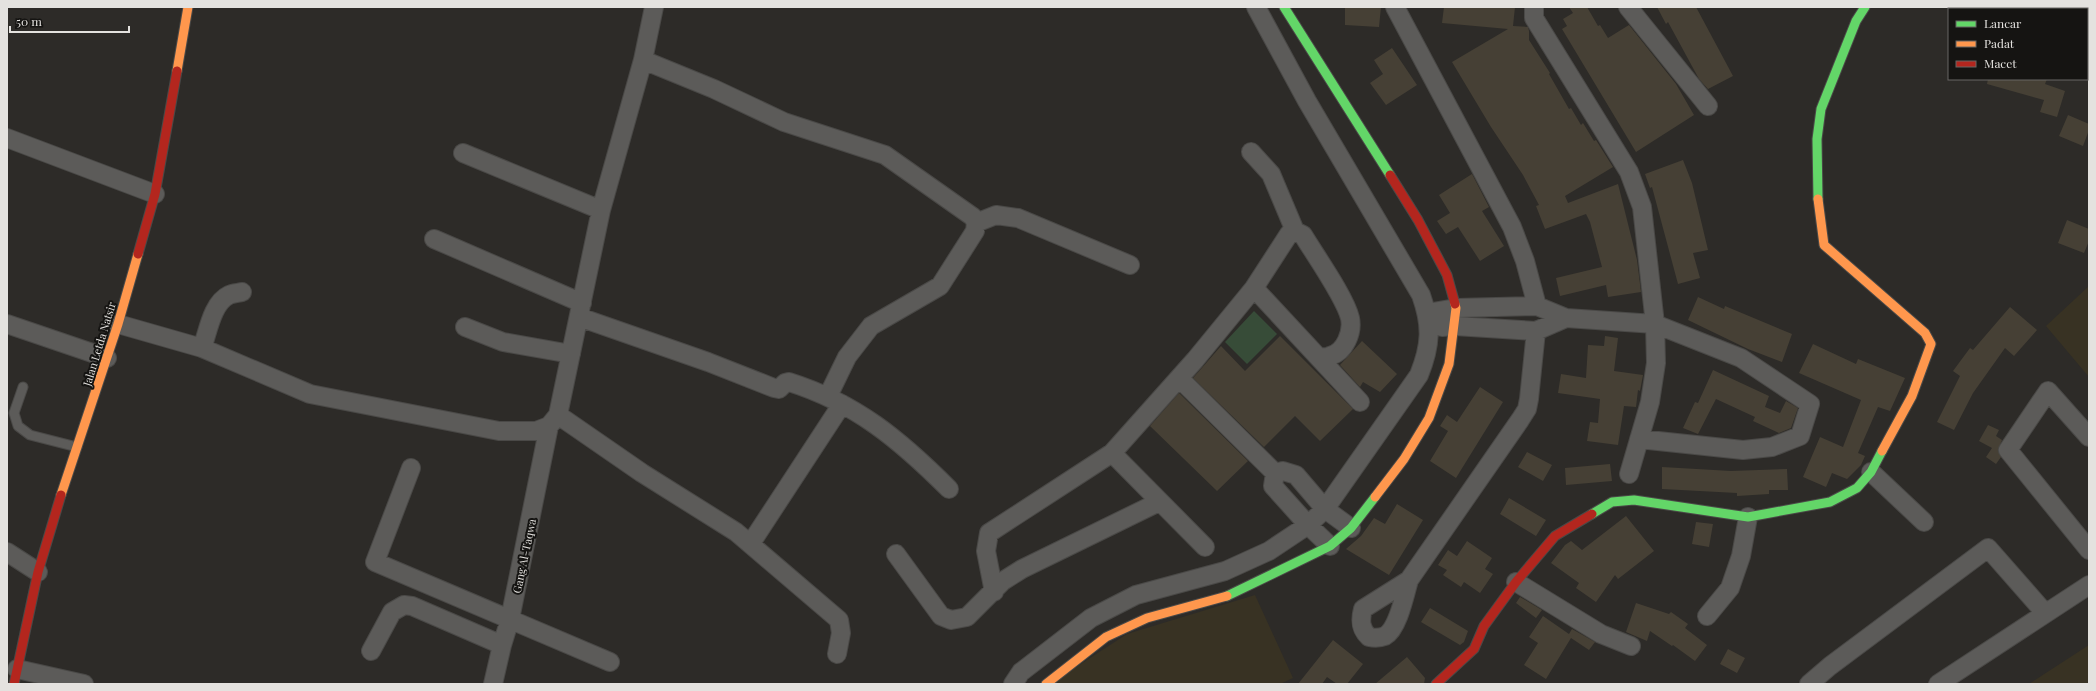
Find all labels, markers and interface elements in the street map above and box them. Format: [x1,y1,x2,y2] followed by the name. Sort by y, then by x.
[10,8,129,34] scale bar
[1948,8,2088,80] legend
[16,13,42,29] text: 50 m
[1984,15,2022,31] text: Lancar
[1984,35,2015,51] text: Padat
[1984,55,2017,71] text: Macet
[79,300,119,389] street label: Jalan Letda Natsir
[509,517,539,595] street label: Gang Al-Taqwa

